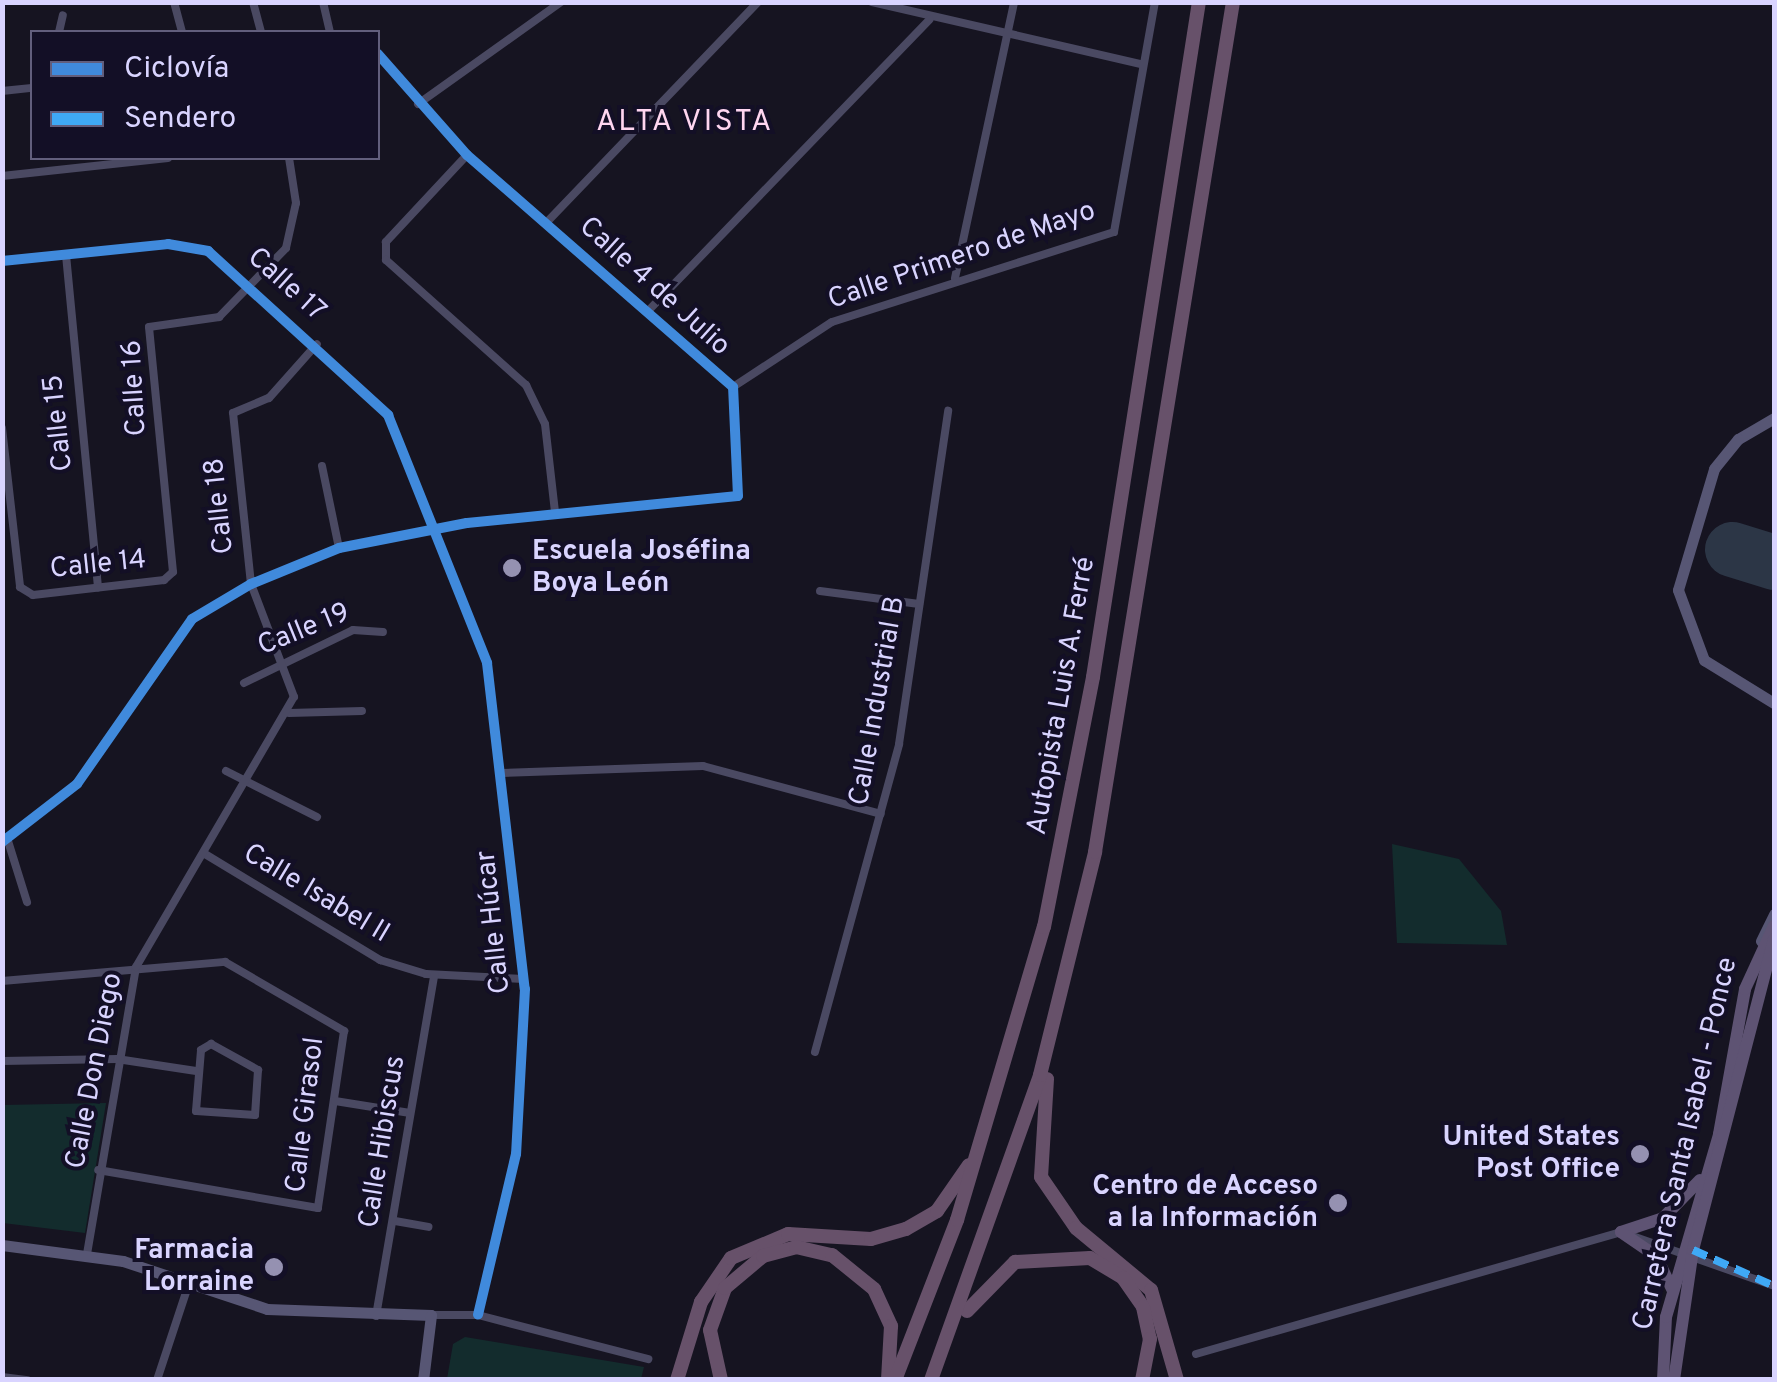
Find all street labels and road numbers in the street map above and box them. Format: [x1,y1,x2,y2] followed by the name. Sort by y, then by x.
[824,194,1100,318] street label: Calle Primero de Mayo
[572,210,736,364] street label: Calle 4 de Julio
[240,241,332,329] street label: Calle 17
[116,339,154,437] street label: Calle 16
[37,373,81,473] street label: Calle 15
[198,456,242,556] street label: Calle 18
[48,543,148,587] street label: Calle 14
[1021,554,1103,838] street label: Autopista Luis A. Ferré
[843,594,913,808] street label: Calle Industrial B
[253,596,355,664] street label: Calle 19
[237,837,395,951] street label: Calle Isabel II
[470,849,518,995] street label: Calle Húcar
[1627,954,1745,1334] street label: Carretera Santa Isabel - Ponce
[60,970,130,1172] street label: Calle Don Diego
[280,1035,332,1195] street label: Calle Girasol
[353,1053,413,1231] street label: Calle Hibiscus

